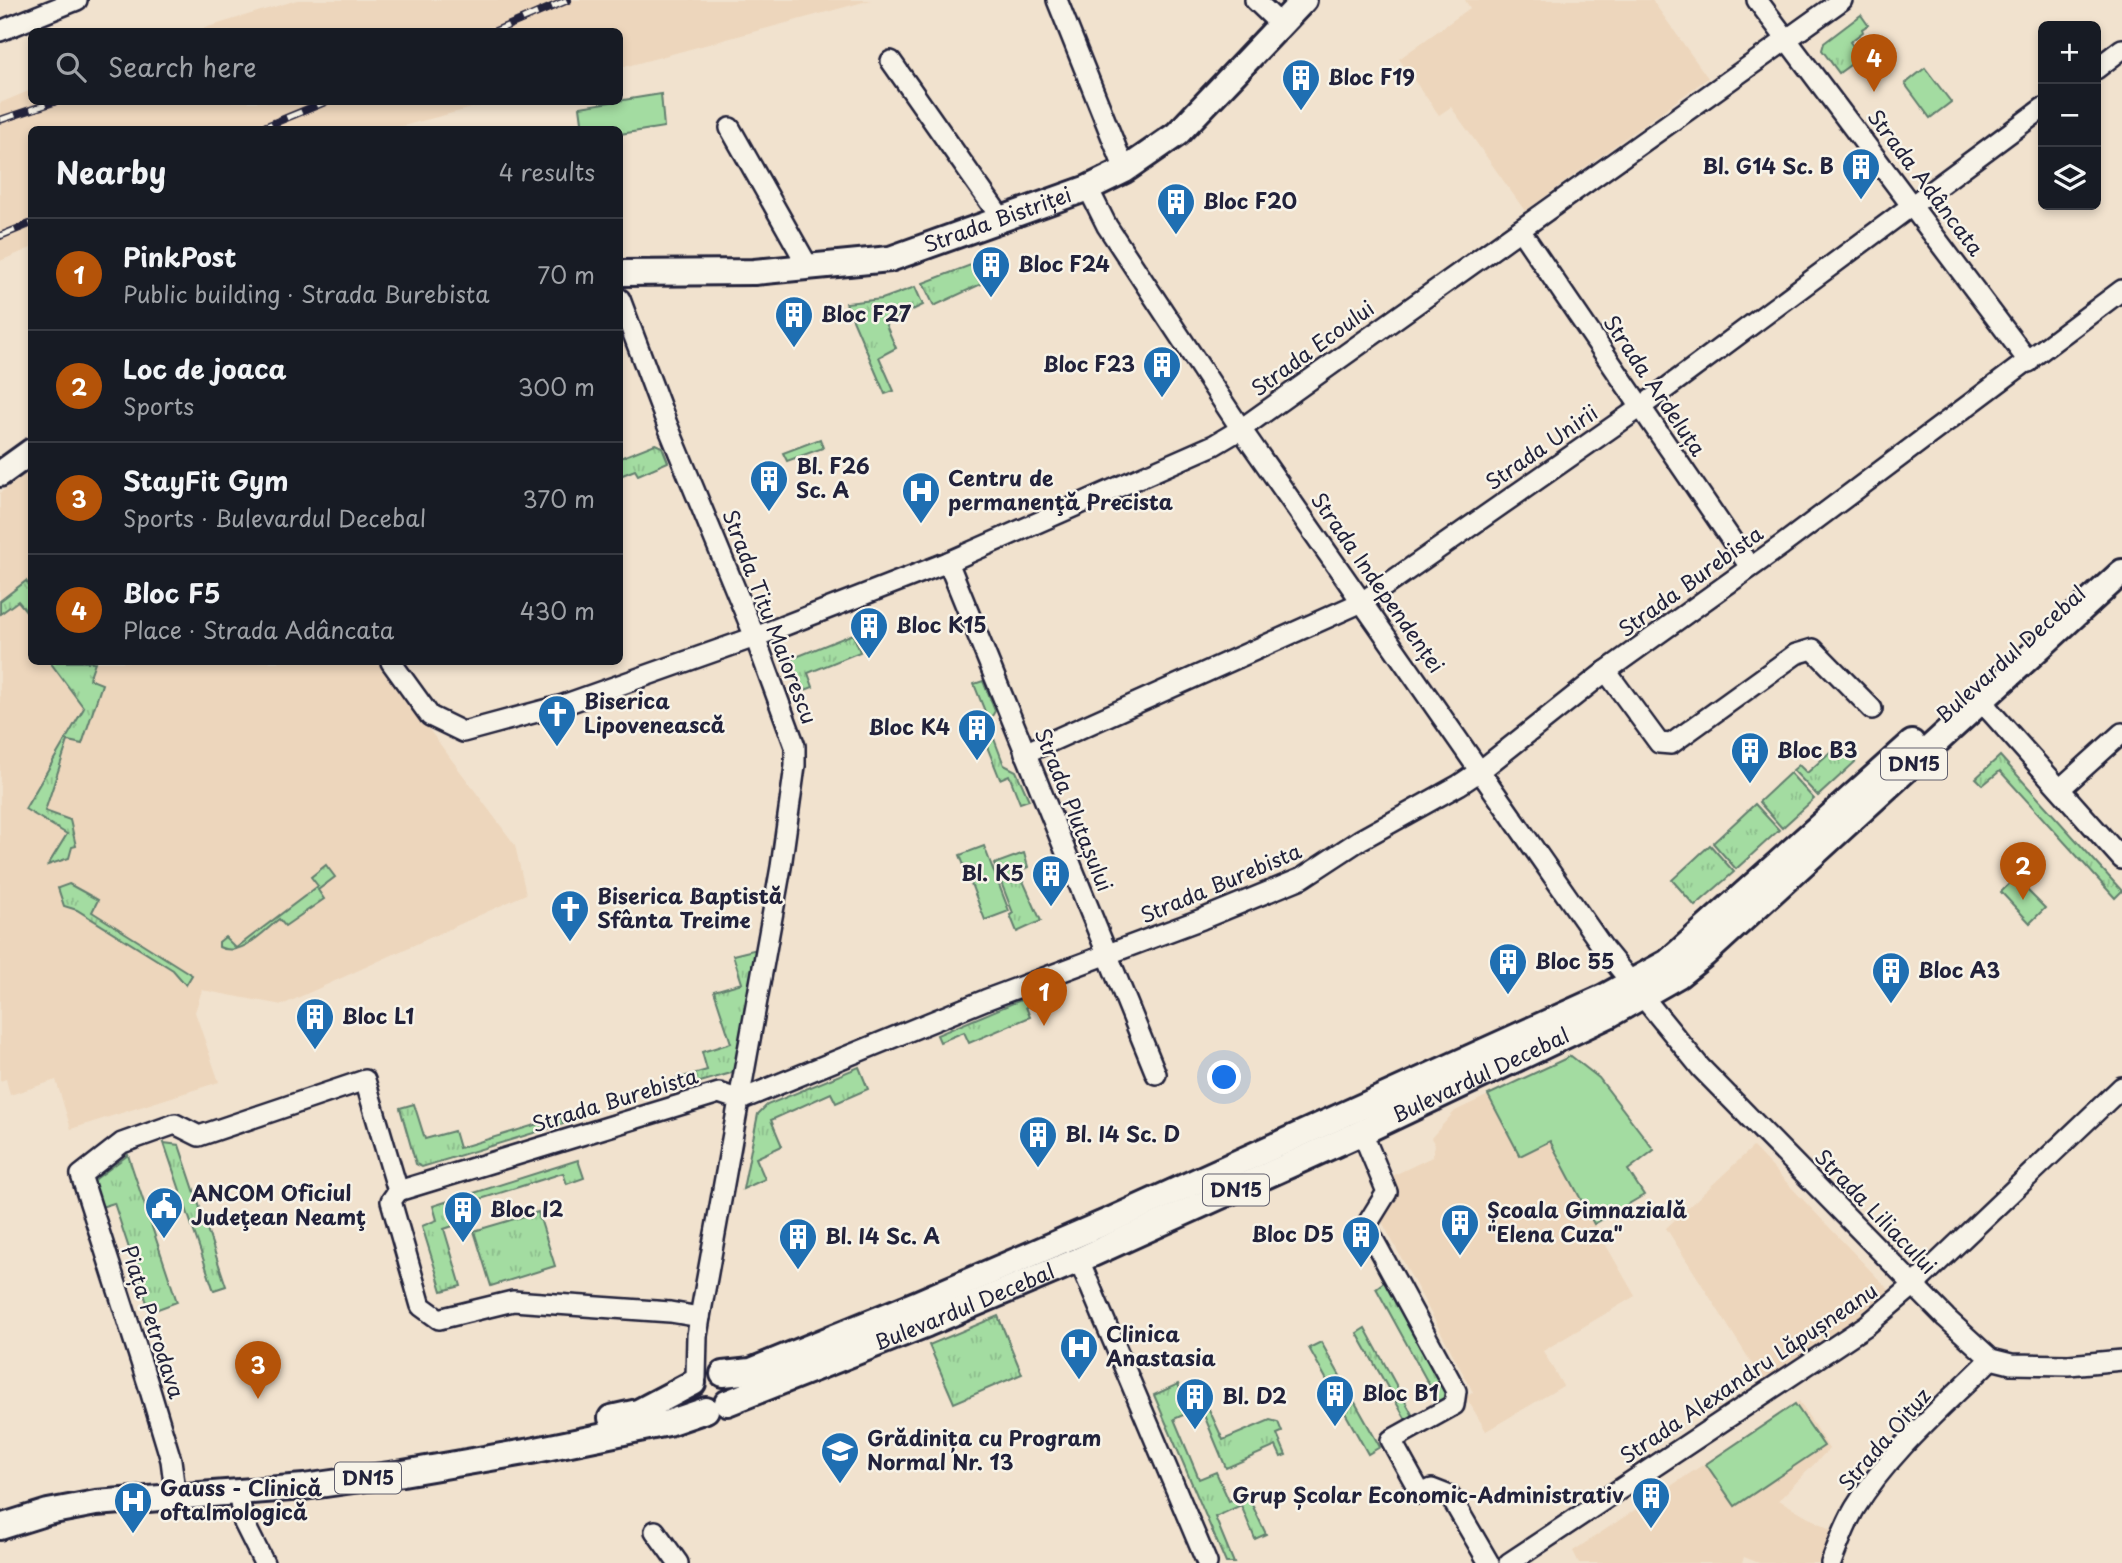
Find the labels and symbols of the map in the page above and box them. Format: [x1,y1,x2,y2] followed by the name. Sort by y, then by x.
[1851,34,1897,92] pin: 4
[1280,57,1322,112] building icon: Bloc F19
[1328,60,1415,92] place label: Bloc F19
[1861,102,1993,263] street label: Strada Adâncata
[1840,146,1882,201] building icon: Bl. G14 Sc. B
[1702,149,1834,181] place label: Bl. G14 Sc. B
[918,177,1075,260] street label: Strada Bistriței
[1155,181,1197,236] building icon: Bloc F20
[1203,184,1297,216] place label: Bloc F20
[970,244,1012,299] building icon: Bloc F24
[1018,247,1110,279] place label: Bloc F24
[1243,292,1380,403] street label: Strada Ecoului
[773,294,815,349] building icon: Bloc F27
[821,297,912,329] place label: Bloc F27
[1596,308,1715,463] street label: Strada Ardeluța
[1141,344,1183,399] building icon: Bloc F23
[1043,347,1135,379] place label: Bloc F23
[1478,396,1604,497] street label: Strada Unirii
[796,449,870,505] place label: Bl. F26 Sc. A
[748,458,790,513] building icon: Bl. F26 Sc. A
[948,461,1173,517] place label: Centru de permanenţă Precista
[900,470,942,525] hospital icon: Centru de permanenţă Precista
[1304,485,1453,679] street label: Strada Independenței
[715,504,827,728] street label: Strada Titu Maiorescu
[1611,517,1769,644] street label: Strada Burebista
[1927,577,2092,730] street label: Bulevardul Decebal
[848,605,890,660] building icon: Bloc K15
[896,608,987,640] place label: Bloc K15
[584,684,725,740] place label: Biserica Lipovenească
[536,693,578,748] church icon: Biserica Lipovenească
[956,707,998,762] building icon: Bloc K4
[868,710,950,742] place label: Bloc K4
[1027,723,1122,896] street label: Strada Plutașului
[1729,730,1771,785] building icon: Bloc B3
[1777,733,1857,765] place label: Bloc B3
[1881,748,1947,779] road number: DN15
[1135,834,1306,931] street label: Strada Burebista
[2000,842,2046,900] pin: 2
[1030,853,1072,908] building icon: Bl. K5
[961,856,1024,888] place label: Bl. K5
[597,879,783,935] place label: Biserica Baptistă Sfânta Treime
[549,888,591,943] church icon: Biserica Baptistă Sfânta Treime
[1487,941,1529,996] building icon: Bloc 55
[1535,944,1615,976] place label: Bloc 55
[1870,950,1912,1005] building icon: Bloc A3
[1918,953,2000,985] place label: Bloc A3
[1021,968,1067,1026] pin: 1
[294,996,336,1051] building icon: Bloc L1
[342,999,414,1031] place label: Bloc L1
[1386,1018,1574,1130] street label: Bulevardul Decebal
[527,1059,701,1140] street label: Strada Burebista
[1207,1060,1241,1094] your location
[1017,1114,1059,1169] building icon: Bl. I4 Sc. D
[1065,1117,1180,1149] place label: Bl. I4 Sc. D
[1808,1141,1945,1281] street label: Strada Liliacului
[1203,1174,1269,1206] road number: DN15
[191,1176,366,1232] place label: ANCOM Oficiul Judeţean Neamţ
[143,1185,185,1240] public building icon: ANCOM Oficiul Judeţean Neamţ
[442,1189,484,1244] building icon: Bloc I2
[490,1192,564,1224] place label: Bloc I2
[1487,1193,1687,1249] place label: Școala Gimnazială "Elena Cuza"
[1439,1202,1481,1257] building icon: Școala Gimnazială "Elena Cuza"
[1340,1214,1382,1269] building icon: Bloc D5
[777,1216,819,1271] building icon: Bl. I4 Sc. A
[1251,1217,1334,1249] place label: Bloc D5
[825,1219,941,1251] place label: Bl. I4 Sc. A
[114,1241,194,1403] street label: Piața Petrodava
[869,1254,1059,1357] street label: Bulevardul Decebal
[1613,1274,1883,1471] street label: Strada Alexandru Lăpușneanu
[1105,1317,1216,1373] place label: Clinica Anastasia
[1058,1326,1100,1381] hospital icon: Clinica Anastasia
[235,1341,281,1399] pin: 3
[1314,1373,1356,1428] building icon: Bloc B1
[1174,1376,1216,1431] building icon: Bl. D2
[1362,1376,1439,1408] place label: Bloc B1
[1222,1379,1287,1411] place label: Bl. D2
[1830,1380,1937,1497] street label: Strada Oituz
[867,1421,1101,1477] place label: Grădinița cu Program Normal Nr. 13
[819,1430,861,1485] school or university icon: Grădinița cu Program Normal Nr. 13
[335,1462,401,1494] road number: DN15
[160,1471,322,1527] place label: Gauss - Clinică oftalmologică
[1630,1475,1672,1530] building icon: Grup Școlar Economic-Administrativ
[1232,1478,1624,1510] place label: Grup Școlar Economic-Administrativ
[112,1480,154,1535] hospital icon: Gauss - Clinică oftalmologică

